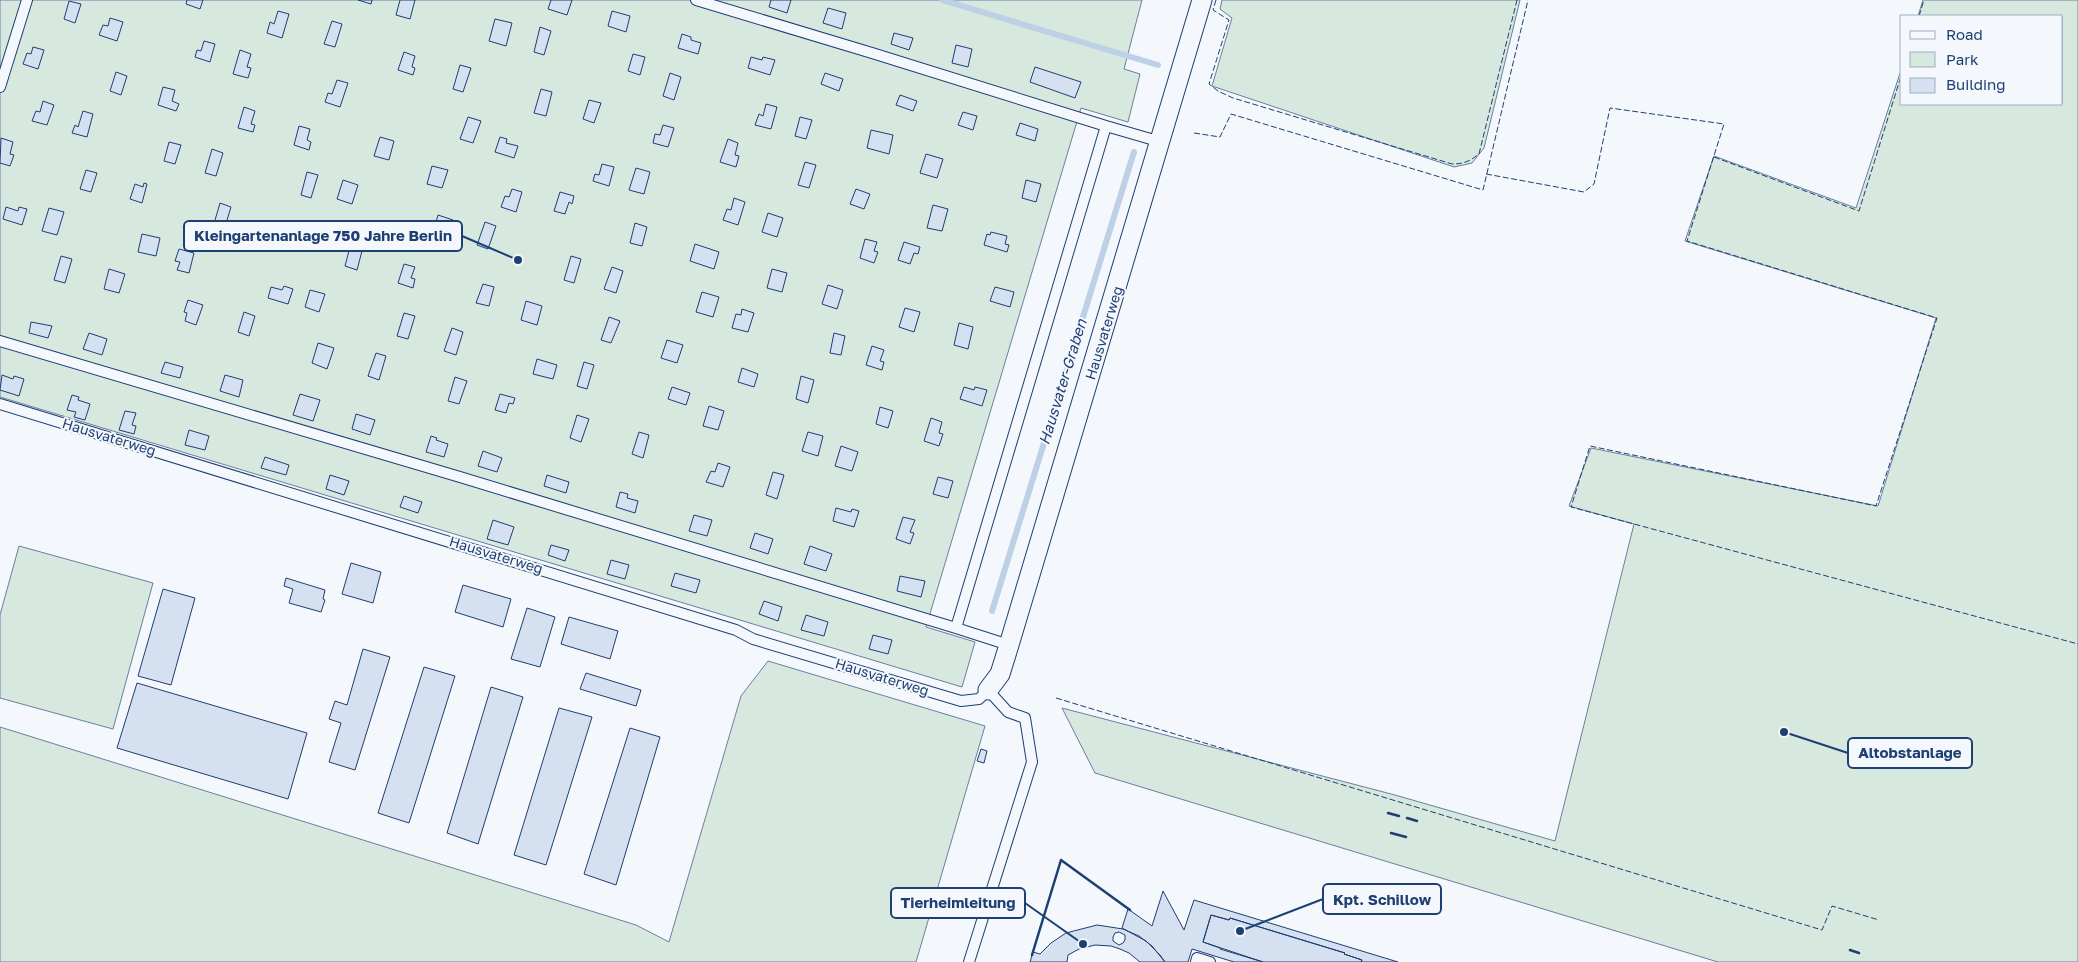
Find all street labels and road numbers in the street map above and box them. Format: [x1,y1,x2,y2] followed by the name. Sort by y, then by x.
[1081,284,1126,382] street label: Hausvaterweg
[60,414,158,459] street label: Hausvaterweg
[447,532,545,577] street label: Hausvaterweg
[833,654,931,699] street label: Hausvaterweg

